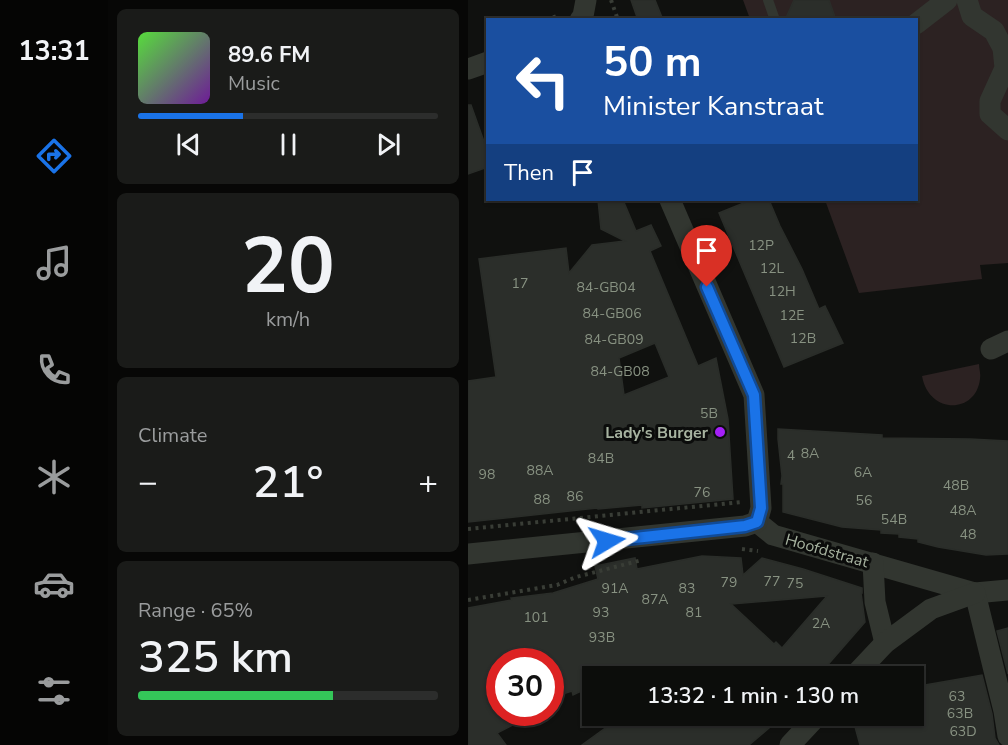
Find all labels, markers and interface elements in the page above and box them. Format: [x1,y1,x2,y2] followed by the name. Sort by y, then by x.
[18,33,90,70] text: 13:31
[603,34,702,91] text: 50 m
[228,40,310,70] text: 89.6 FM
[504,42,582,120] icon: left
[228,70,280,97] text: Music
[603,88,824,125] text: Minister Kanstraat
[172,128,205,161] icon: previous
[272,128,305,161] icon: pause
[372,128,405,161] icon: next
[33,135,75,177] icon: directions
[566,156,599,189] icon: arrive
[504,158,554,188] text: Then
[241,213,335,320] text: 20
[681,225,732,287] pin
[690,234,723,267] icon: arrive
[748,236,774,255] house number: 12P
[33,242,75,284] icon: music
[760,259,785,278] house number: 12L
[512,274,528,293] house number: 17
[576,278,636,297] house number: 84-GB04
[768,282,796,301] house number: 12H
[582,304,642,323] house number: 84-GB06
[266,306,310,333] text: km/h
[780,306,804,325] house number: 12E
[790,329,816,348] house number: 12B
[584,330,644,349] house number: 84-GB09
[33,349,75,391] icon: phone
[590,362,650,381] house number: 84-GB08
[700,404,718,423] house number: 5B
[138,422,207,449] text: Climate
[605,422,709,444] place label: Lady's Burger
[713,425,727,439] marker: Lady's Burger
[801,444,819,463] house number: 8A
[787,446,795,465] house number: 4
[588,449,614,468] house number: 84B
[253,452,323,513] text: 21°
[33,456,75,498] icon: climate
[138,460,158,505] text: −
[418,460,438,505] text: +
[526,461,554,480] house number: 88A
[854,463,872,482] house number: 6A
[479,465,495,484] house number: 98
[943,476,969,495] house number: 48B
[694,483,710,502] house number: 76
[567,487,583,506] house number: 86
[534,490,550,509] house number: 88
[856,491,872,510] house number: 56
[949,501,977,520] house number: 48A
[575,509,639,573] position arrow
[881,510,907,529] house number: 54B
[960,525,976,544] house number: 48
[782,529,871,573] street label: Hoofdstraat
[33,563,75,605] icon: car
[764,572,780,591] house number: 77
[721,573,737,592] house number: 79
[787,574,803,593] house number: 75
[601,579,629,598] house number: 91A
[679,579,695,598] house number: 83
[641,590,669,609] house number: 87A
[138,597,253,624] text: Range · 65%
[593,603,609,622] house number: 93
[686,603,702,622] house number: 81
[523,608,549,627] house number: 101
[812,614,830,633] house number: 2A
[138,627,293,688] text: 325 km
[589,628,615,647] house number: 93B
[486,648,564,726] speed limit sign: 30
[33,670,75,712] icon: filters
[647,681,859,711] text: 13:32 · 1 min · 130 m
[949,687,965,706] house number: 63
[947,704,973,723] house number: 63B
[949,722,977,741] house number: 63D

